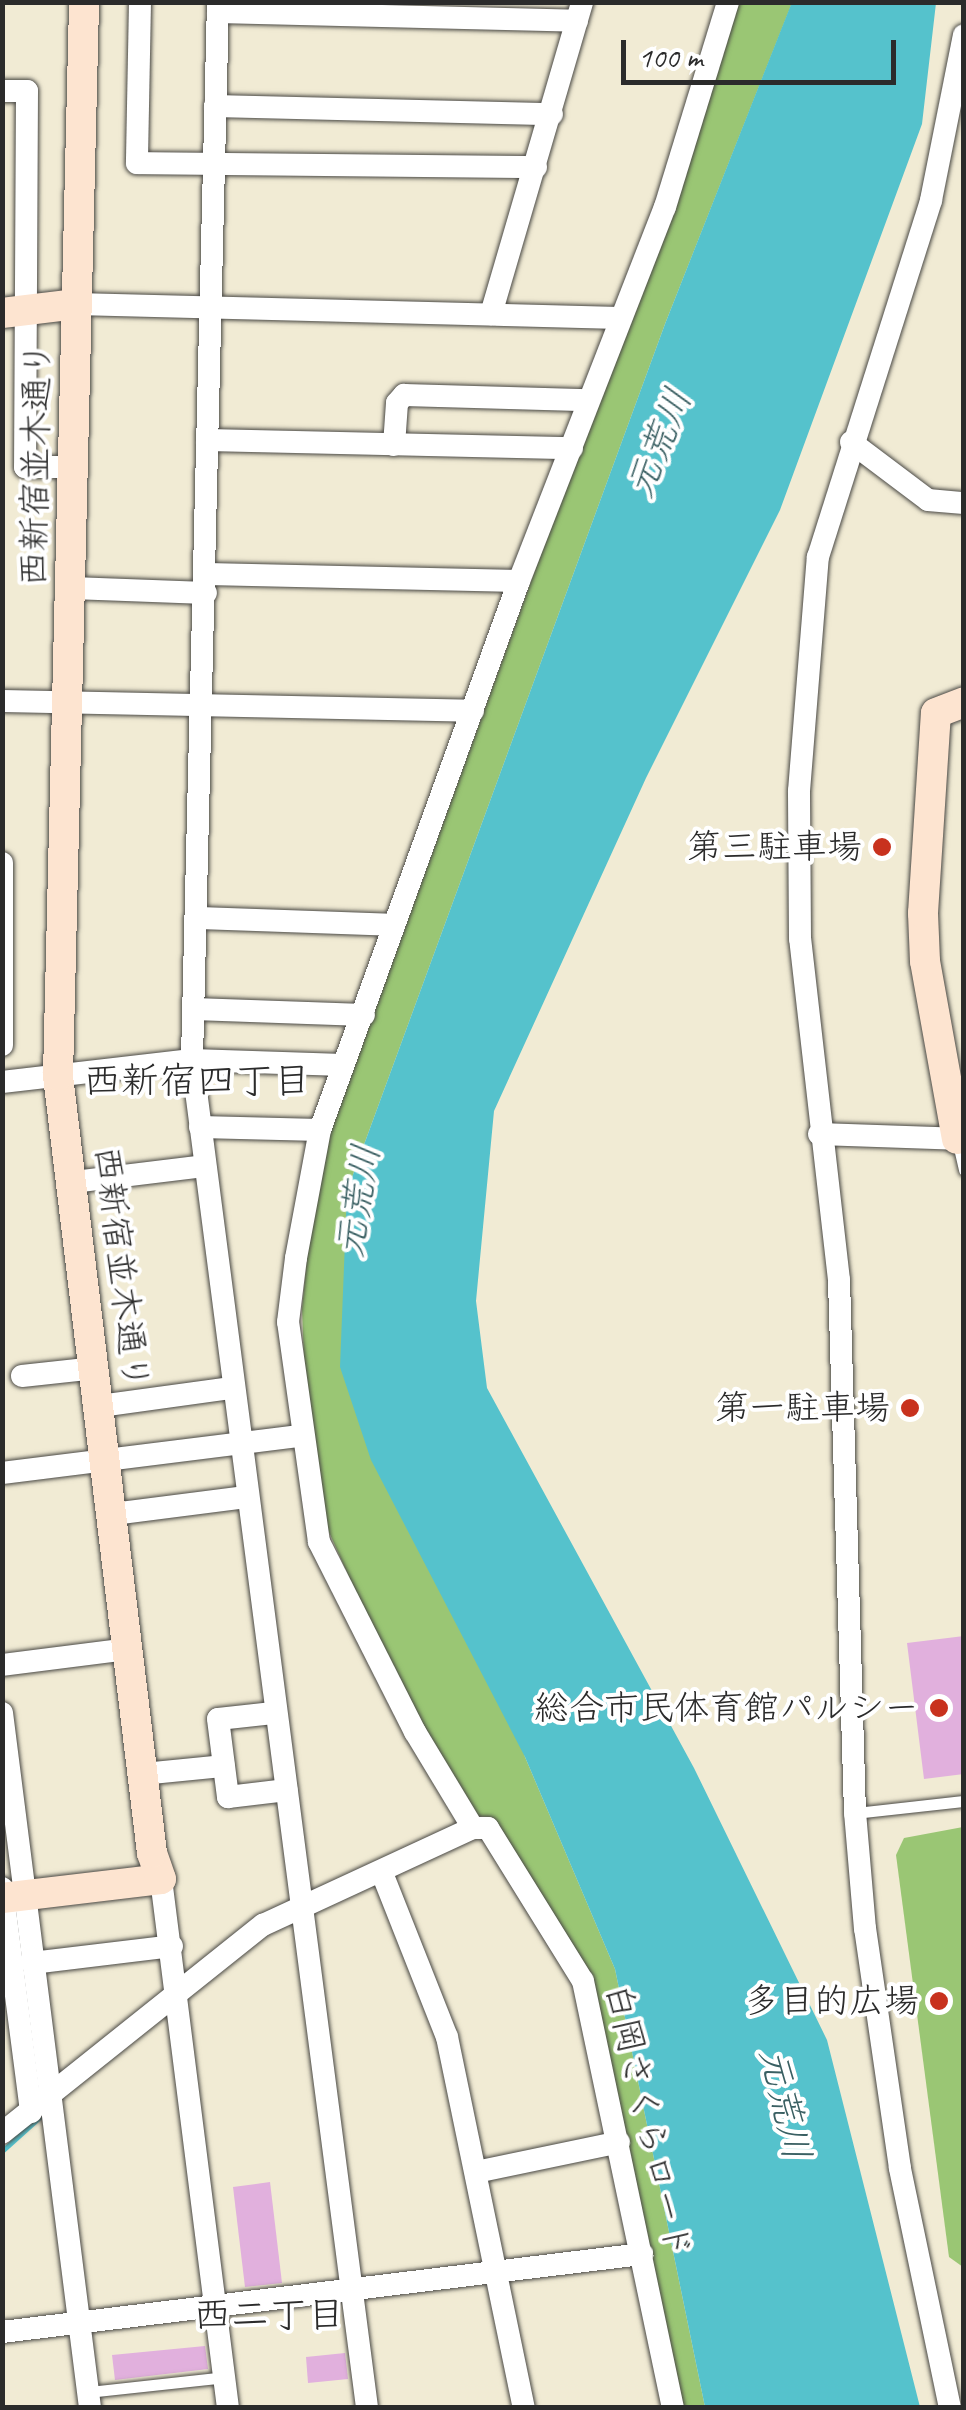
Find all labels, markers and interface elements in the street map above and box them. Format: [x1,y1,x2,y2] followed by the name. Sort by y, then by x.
[626,20,901,82] scale bar
[638,38,703,76] text: 100 m
[13,341,59,587] street label: 西新宿並木通り
[617,382,701,504] water label: 元荒川
[687,826,862,868] place label: 第三駐車場
[871,836,893,858] marker: 第三駐車場
[83,1058,311,1104] district label: 西新宿四丁目
[327,1141,389,1261] water label: 元荒川
[85,1144,157,1392] street label: 西新宿並木通り
[715,1387,890,1429] place label: 第一駐車場
[899,1397,921,1419] marker: 第一駐車場
[534,1687,919,1729] place label: 総合市民体育館パルシー
[928,1697,950,1719] marker: 総合市民体育館パルシー
[596,1980,700,2262] street label: 白岡さくらロード
[744,1980,919,2022] place label: 多目的広場
[928,1990,950,2012] marker: 多目的広場
[750,2043,820,2165] water label: 元荒川
[193,2292,345,2338] district label: 西二丁目

